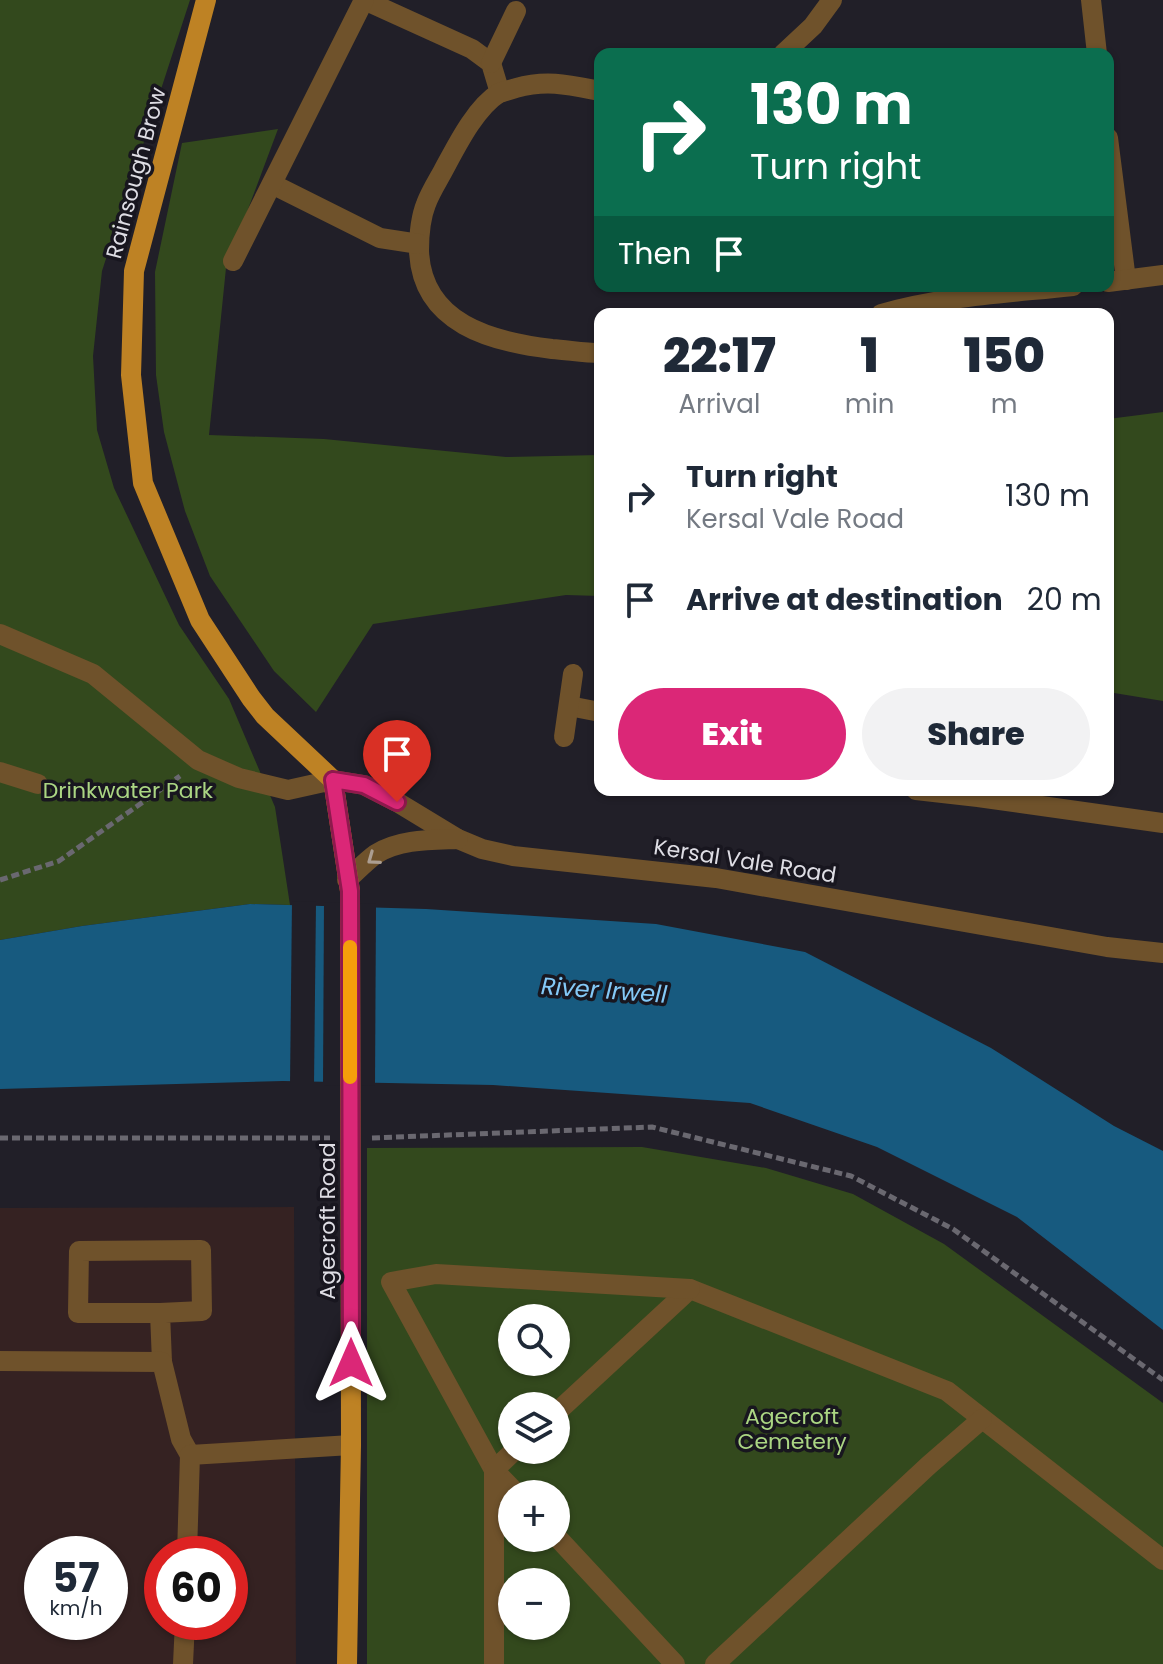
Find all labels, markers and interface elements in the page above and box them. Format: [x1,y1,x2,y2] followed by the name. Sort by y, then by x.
[750,65,913,144] text: 130 m
[618,80,722,184] icon: right
[98,84,174,262] street label: Rainsough Brow
[750,141,921,192] text: Turn right
[618,232,691,275] text: Then
[707,232,751,276] icon: arrive
[663,322,776,389] text: 22:17
[860,322,879,389] text: 1
[963,322,1045,389] text: 150
[678,386,760,422] text: Arrival
[845,386,895,422] text: min
[991,386,1018,422] text: m
[686,455,838,498] text: Turn right
[618,474,662,518] icon: right
[1005,474,1090,517] text: 130 m
[686,501,904,537] text: Kersal Vale Road
[618,578,662,622] icon: arrive
[686,578,1003,621] text: Arrive at destination
[1027,578,1102,621] text: 20 m
[618,688,846,780] button: Exit
[862,688,1090,780] button: Share
[363,720,431,802] pin
[375,732,419,776] icon: arrive
[43,775,214,806] park label: Drinkwater Park
[651,831,839,891] street label: Kersal Vale Road
[367,849,382,864] one-way arrow
[540,969,668,1011] water label: River Irwell
[312,1142,343,1300] street label: Agecroft Road
[498,1304,570,1640] map controls
[498,1304,570,1376] button: search
[309,1321,393,1405] position arrow
[498,1392,570,1464] button: layers
[737,1401,847,1457] park label: Agecroft Cemetery
[498,1480,570,1552] button: +
[144,1536,248,1640] speed limit sign: 60
[52,1550,100,1606] text: 57
[498,1568,570,1640] button: −
[49,1594,103,1622] text: km/h

